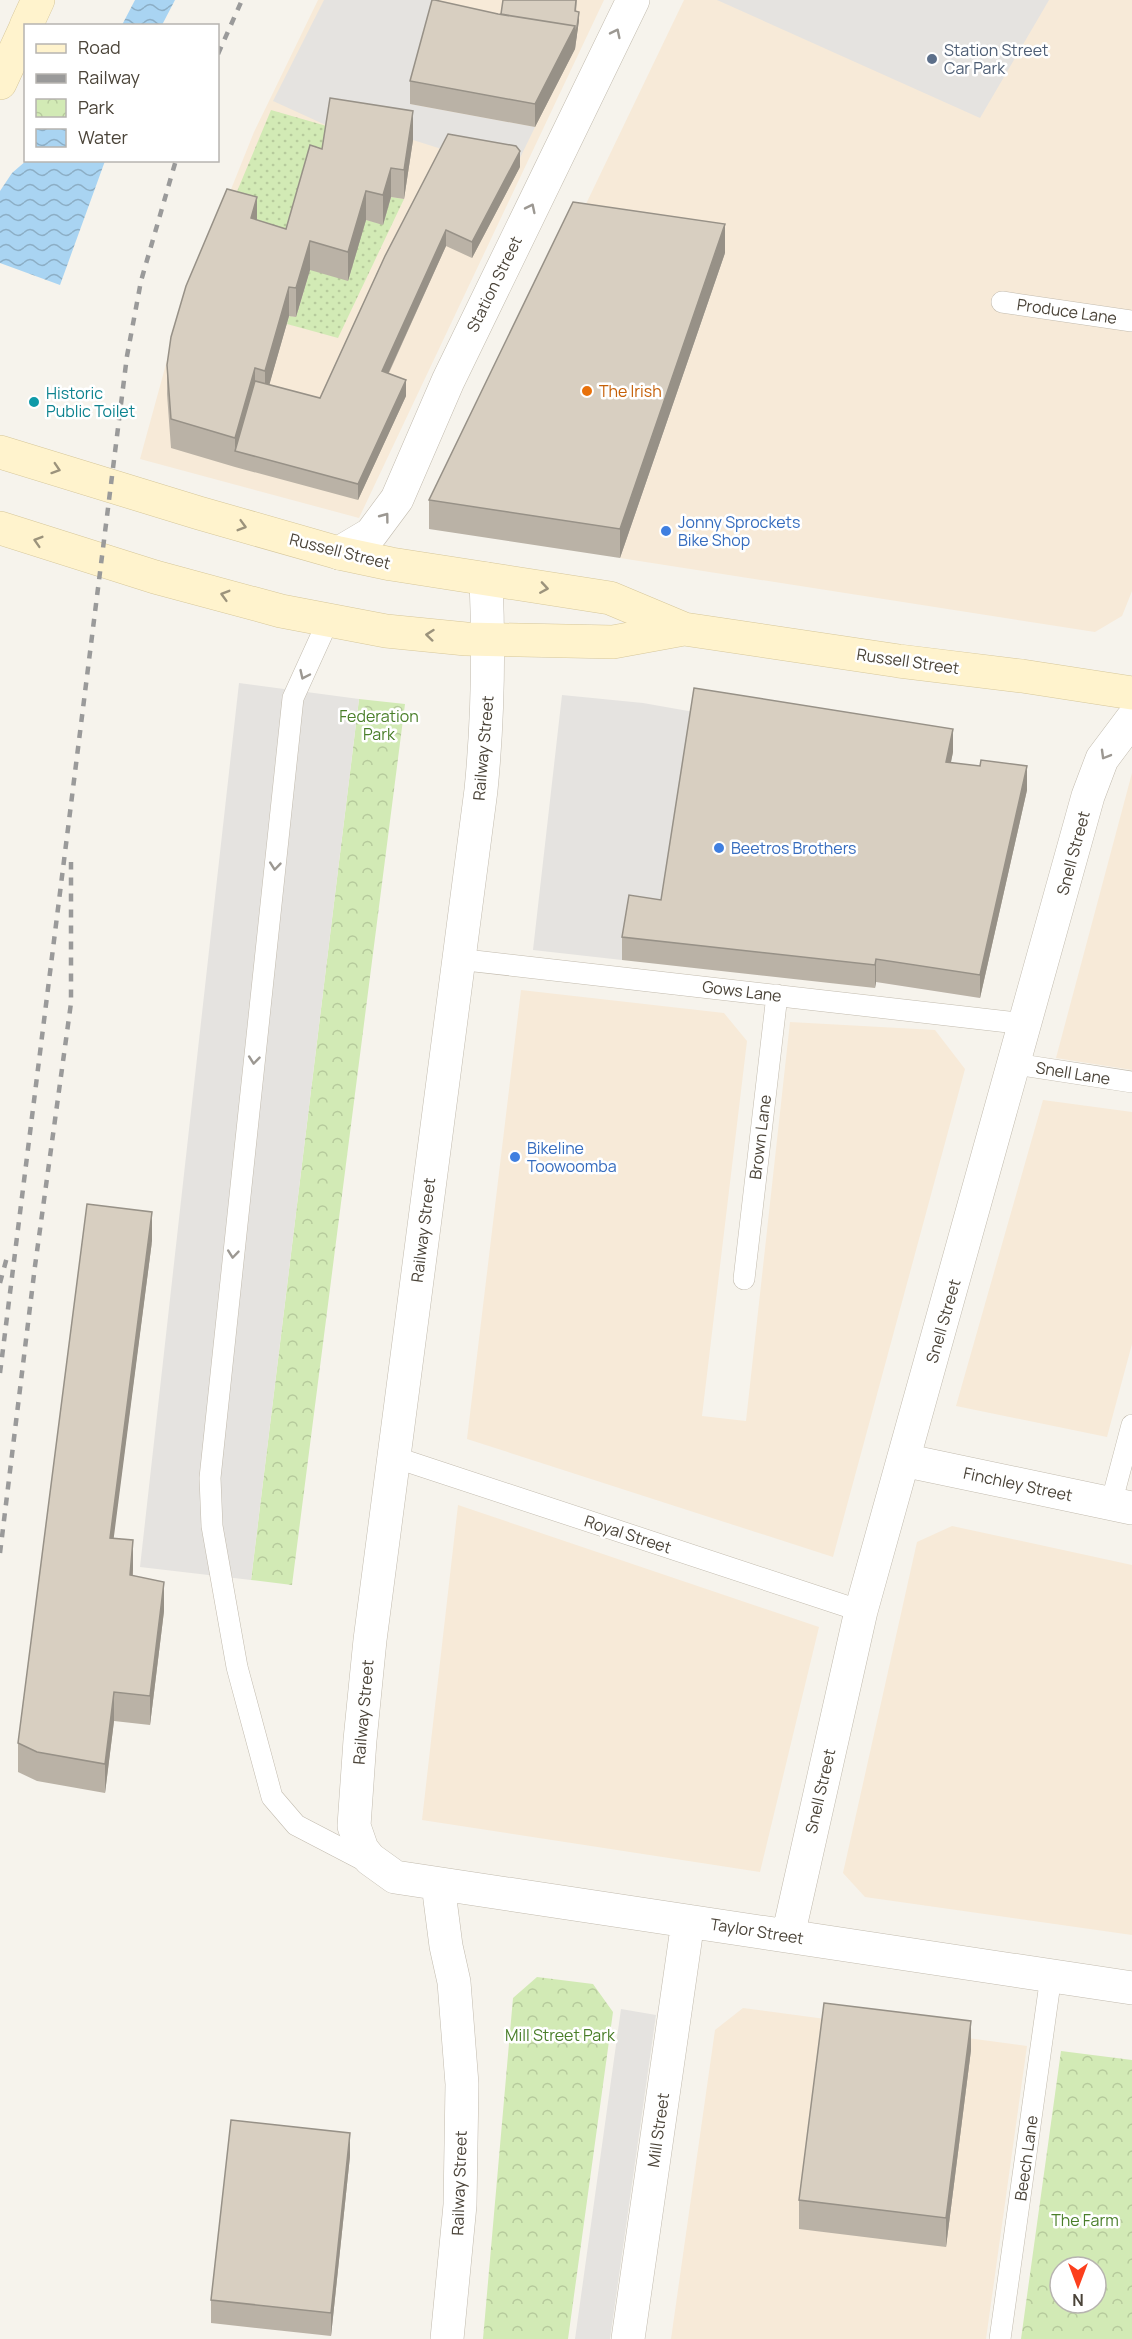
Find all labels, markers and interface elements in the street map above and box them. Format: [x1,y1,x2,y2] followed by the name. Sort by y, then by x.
[24,24,219,162] legend
[609,29,621,40] one-way arrow
[78,35,121,59] text: Road
[944,39,1048,79] place label: Station Street Car Park
[925,52,939,66] marker: Station Street Car Park
[78,65,140,89] text: Railway
[78,95,115,119] text: Park
[78,125,128,149] text: Water
[523,204,535,215] one-way arrow
[461,232,527,336] street label: Station Street
[1016,293,1118,329] street label: Produce Lane
[599,380,662,402] place label: The Irish
[46,382,135,422] place label: Historic Public Toilet
[580,384,594,398] marker: The Irish
[27,395,41,409] marker: Historic Public Toilet
[50,462,61,474] one-way arrow
[678,511,800,551] place label: Jonny Sprockets Bike Shop
[377,513,388,524] one-way arrow
[236,519,247,531] one-way arrow
[659,524,673,538] marker: Jonny Sprockets Bike Shop
[287,528,393,574] street label: Russell Street
[33,535,44,548] one-way arrow
[539,581,549,593] one-way arrow
[220,590,230,603] one-way arrow
[426,629,435,642] one-way arrow
[855,643,961,679] street label: Russell Street
[299,668,311,679] one-way arrow
[467,695,499,801] street label: Railway Street
[339,705,419,745] park label: Federation Park
[1101,749,1113,759] one-way arrow
[1051,808,1095,898] street label: Snell Street
[731,837,857,859] place label: Beetros Brothers
[712,841,726,855] marker: Beetros Brothers
[269,862,281,871] one-way arrow
[701,975,783,1007] street label: Gows Lane
[248,1056,260,1065] one-way arrow
[1034,1056,1112,1090] street label: Snell Lane
[744,1093,776,1181] street label: Brown Lane
[527,1137,617,1177] place label: Bikeline Toowoomba
[508,1150,522,1164] marker: Bikeline Toowoomba
[406,1176,440,1284] street label: Railway Street
[227,1249,240,1259] one-way arrow
[921,1276,965,1366] street label: Snell Street
[961,1462,1075,1506] street label: Finchley Street
[582,1510,674,1558] street label: Royal Street
[347,1659,379,1765] street label: Railway Street
[800,1746,840,1836] street label: Snell Street
[709,1913,805,1949] street label: Taylor Street
[505,2024,616,2046] park label: Mill Street Park
[642,2091,674,2169] street label: Mill Street
[1009,2114,1043,2202] street label: Beech Lane
[446,2130,472,2236] street label: Railway Street
[1051,2209,1119,2231] park label: The Farm
[1048,2255,1108,2315] north arrow
[1072,2289,1084,2311] text: N

